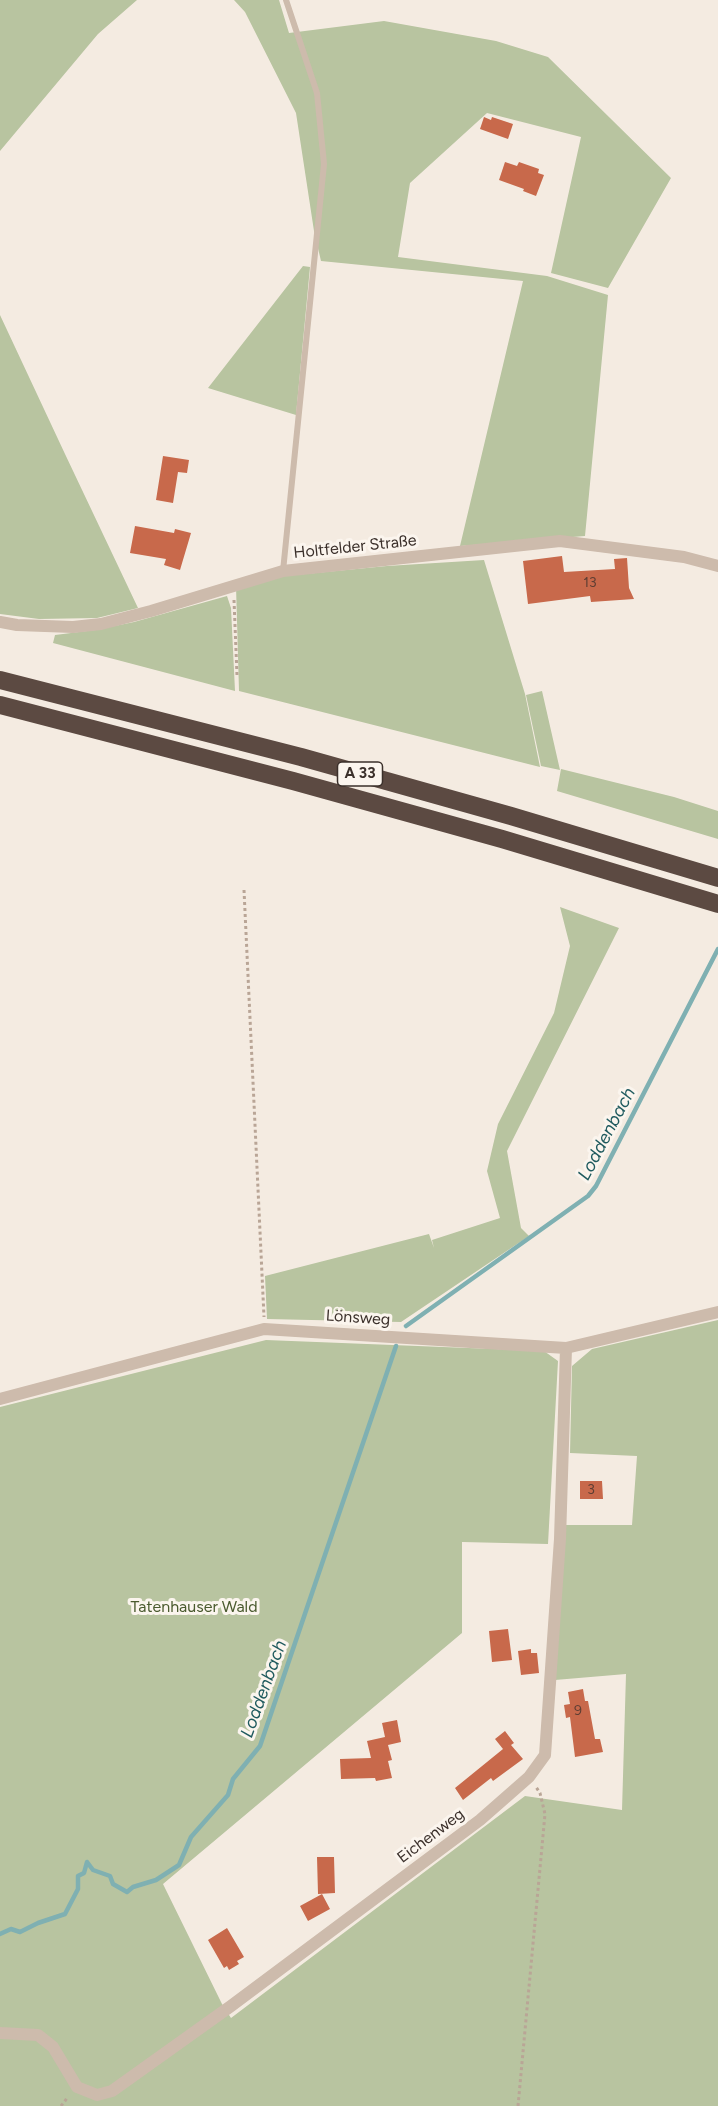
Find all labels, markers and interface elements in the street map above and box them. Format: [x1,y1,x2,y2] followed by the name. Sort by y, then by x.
[293,531,417,563] street label: Holtfelder Straße
[583,575,597,591] house number: 13
[338,762,382,786] road number: A 33
[574,1084,640,1184] water label: Loddenbach
[325,1306,391,1330] street label: Lönsweg
[587,1482,595,1498] house number: 3
[130,1597,258,1617] park label: Tatenhauser Wald
[236,1637,292,1741] water label: Loddenbach
[574,1703,582,1719] house number: 9
[394,1805,468,1867] street label: Eichenweg

